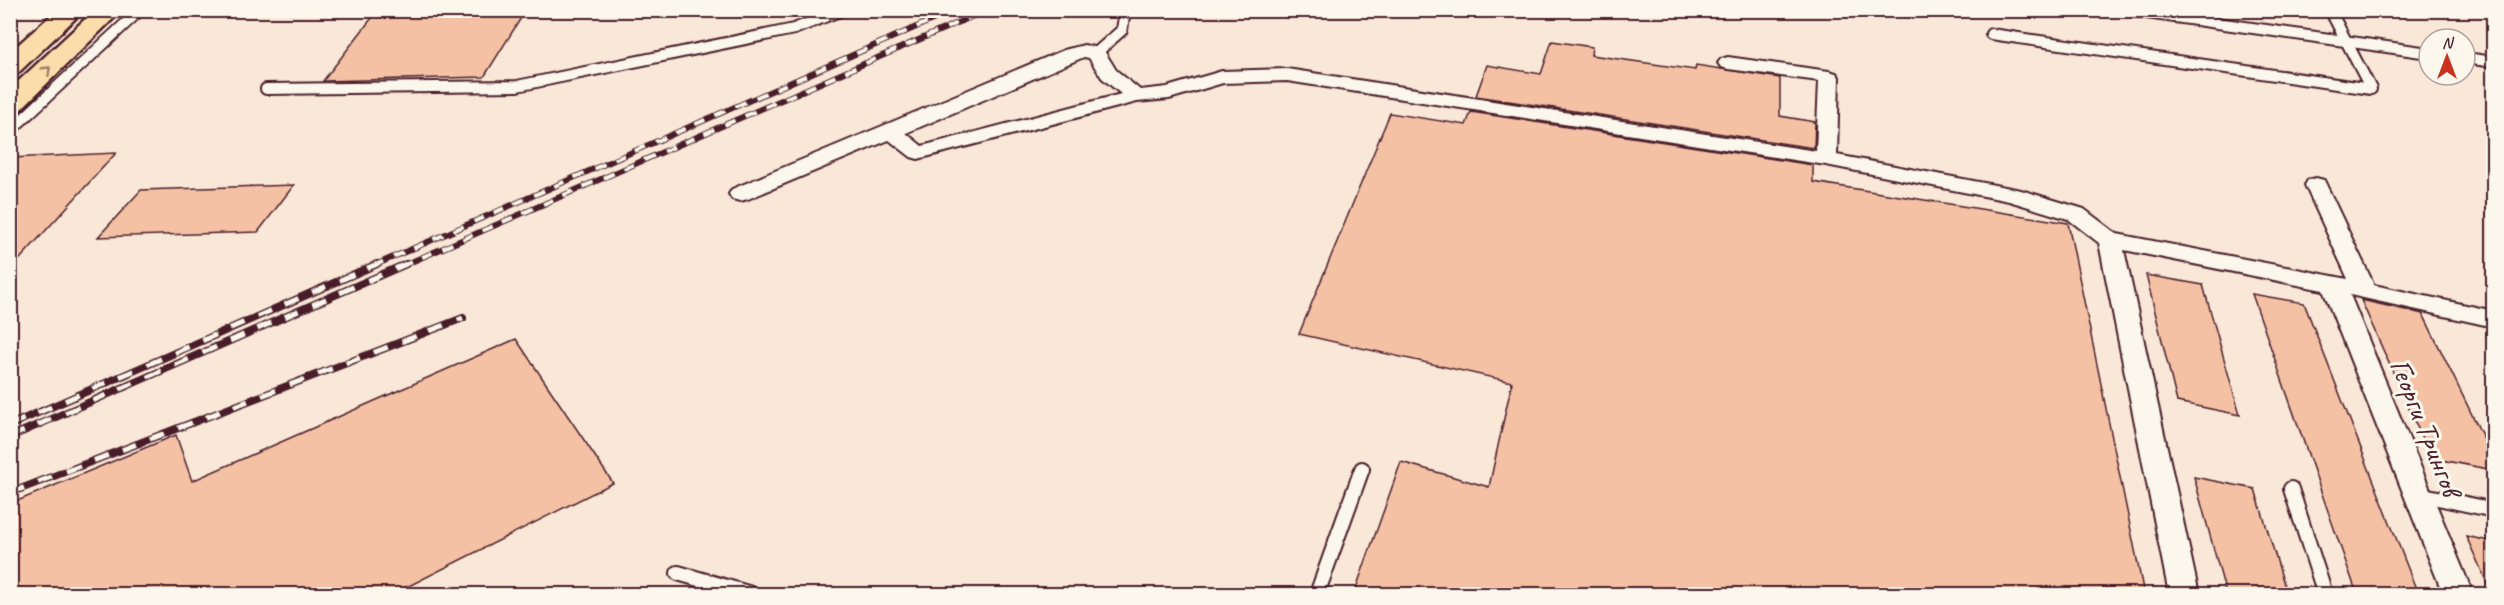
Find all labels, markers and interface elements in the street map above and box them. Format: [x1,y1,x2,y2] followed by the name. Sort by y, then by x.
[2417,27,2477,87] north arrow
[2442,33,2455,53] text: N
[40,66,50,77] one-way arrow
[2381,353,2473,506] street label: Георги Трингов

